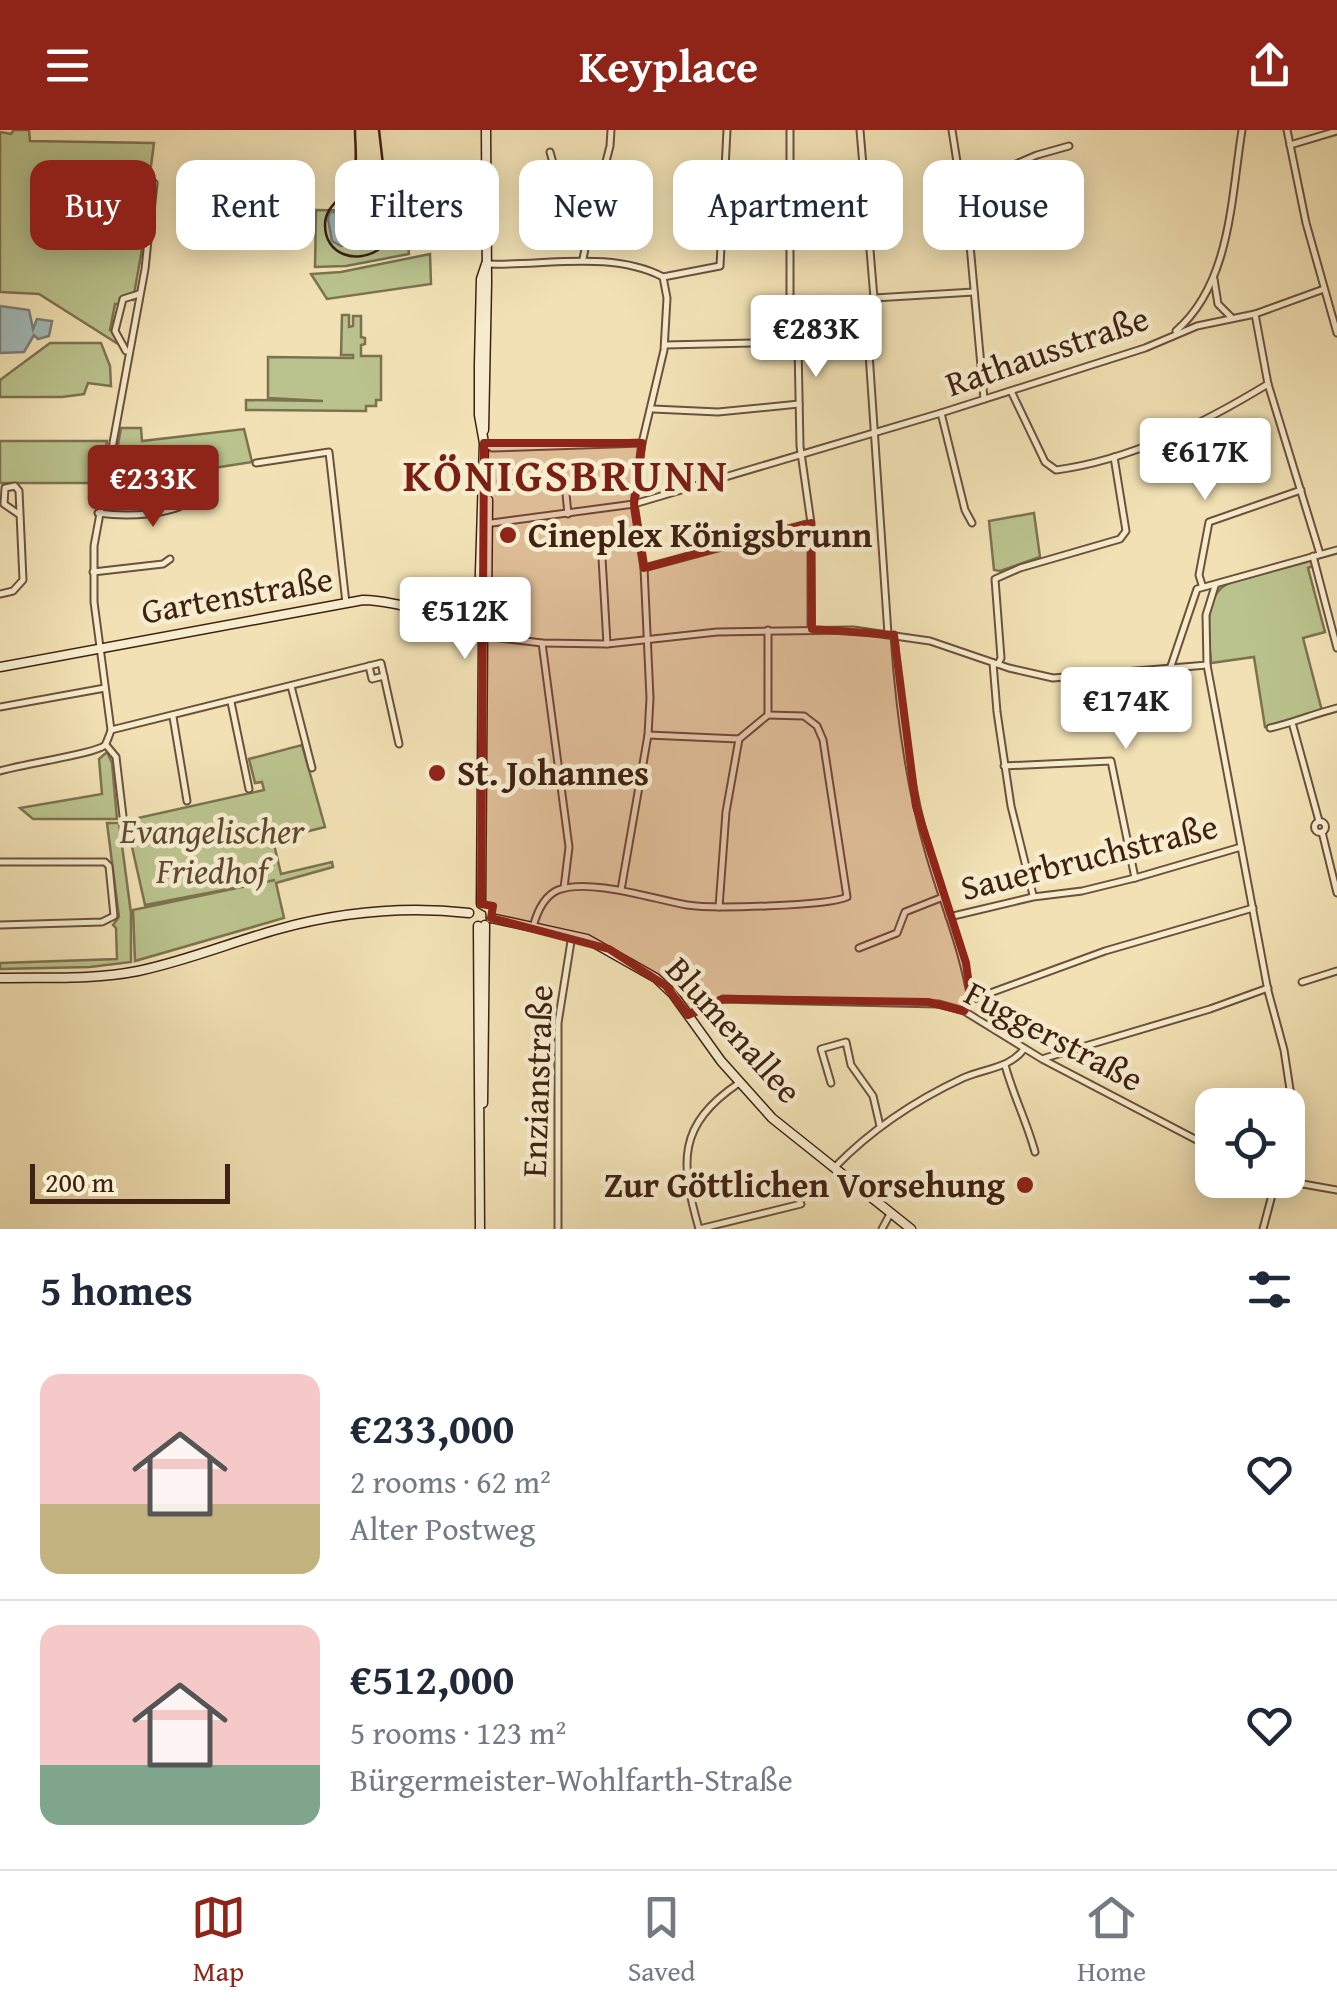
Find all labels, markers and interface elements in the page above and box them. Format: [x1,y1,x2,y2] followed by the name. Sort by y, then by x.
[579,33,758,98] text: Keyplace
[40,38,95,93] icon: menu
[1242,38,1297,93] icon: share
[30,160,156,250] chip: Buy
[176,160,315,250] chip: Rent
[335,160,499,250] chip: Filters
[519,160,653,250] chip: New
[673,160,903,250] chip: Apartment
[923,160,1084,250] chip: House
[938,292,1155,409] street label: Rathausstraße
[746,295,886,380] pin: €283K
[773,304,859,351] text: €283K
[1135,418,1275,503] pin: €617K
[1162,427,1248,474] text: €617K
[403,442,729,507] district label: KÖNIGSBRUNN
[83,445,223,530] pin: €233K
[110,454,196,501] text: €233K
[528,509,873,560] place label: Cineplex Königsbrunn
[497,524,519,546] marker: Cineplex Königsbrunn
[137,553,337,636] street label: Gartenstraße
[395,577,535,662] pin: €512K
[422,586,508,633] text: €512K
[1056,667,1196,752] pin: €174K
[1083,676,1169,723] text: €174K
[457,747,649,798] place label: St. Johannes
[426,762,448,784] marker: St. Johannes
[955,800,1223,913] street label: Sauerbruchstraße
[119,805,305,896] park label: Evangelischer Friedhof
[654,945,814,1114] street label: Blumenallee
[956,967,1153,1104] street label: Fuggerstraße
[508,984,565,1178] street label: Enzianstraße
[1195,1088,1305,1198] map controls
[1195,1088,1305,1198] button: locate
[30,1159,230,1204] scale bar
[604,1159,1006,1210] place label: Zur Göttlichen Vorsehung
[45,1161,114,1202] text: 200 m
[1014,1174,1036,1196] marker: Zur Göttlichen Vorsehung
[40,1259,193,1320] text: 5 homes
[1242,1262,1297,1317] icon: filters
[350,1397,514,1458] text: €233,000
[120,1414,240,1534] icon: home
[1242,1447,1297,1502] icon: heart
[350,1458,551,1505] text: 2 rooms · 62 m²
[350,1505,535,1552] text: Alter Postweg
[350,1648,514,1709] text: €512,000
[120,1665,240,1785] icon: home
[1242,1698,1297,1753] icon: heart
[350,1709,566,1756] text: 5 rooms · 123 m²
[350,1756,793,1803] text: Bürgermeister-Wohlfarth-Straße
[191,1890,246,1991] tab: Map
[628,1890,695,1991] tab: Saved
[1077,1890,1146,1991] tab: Home

